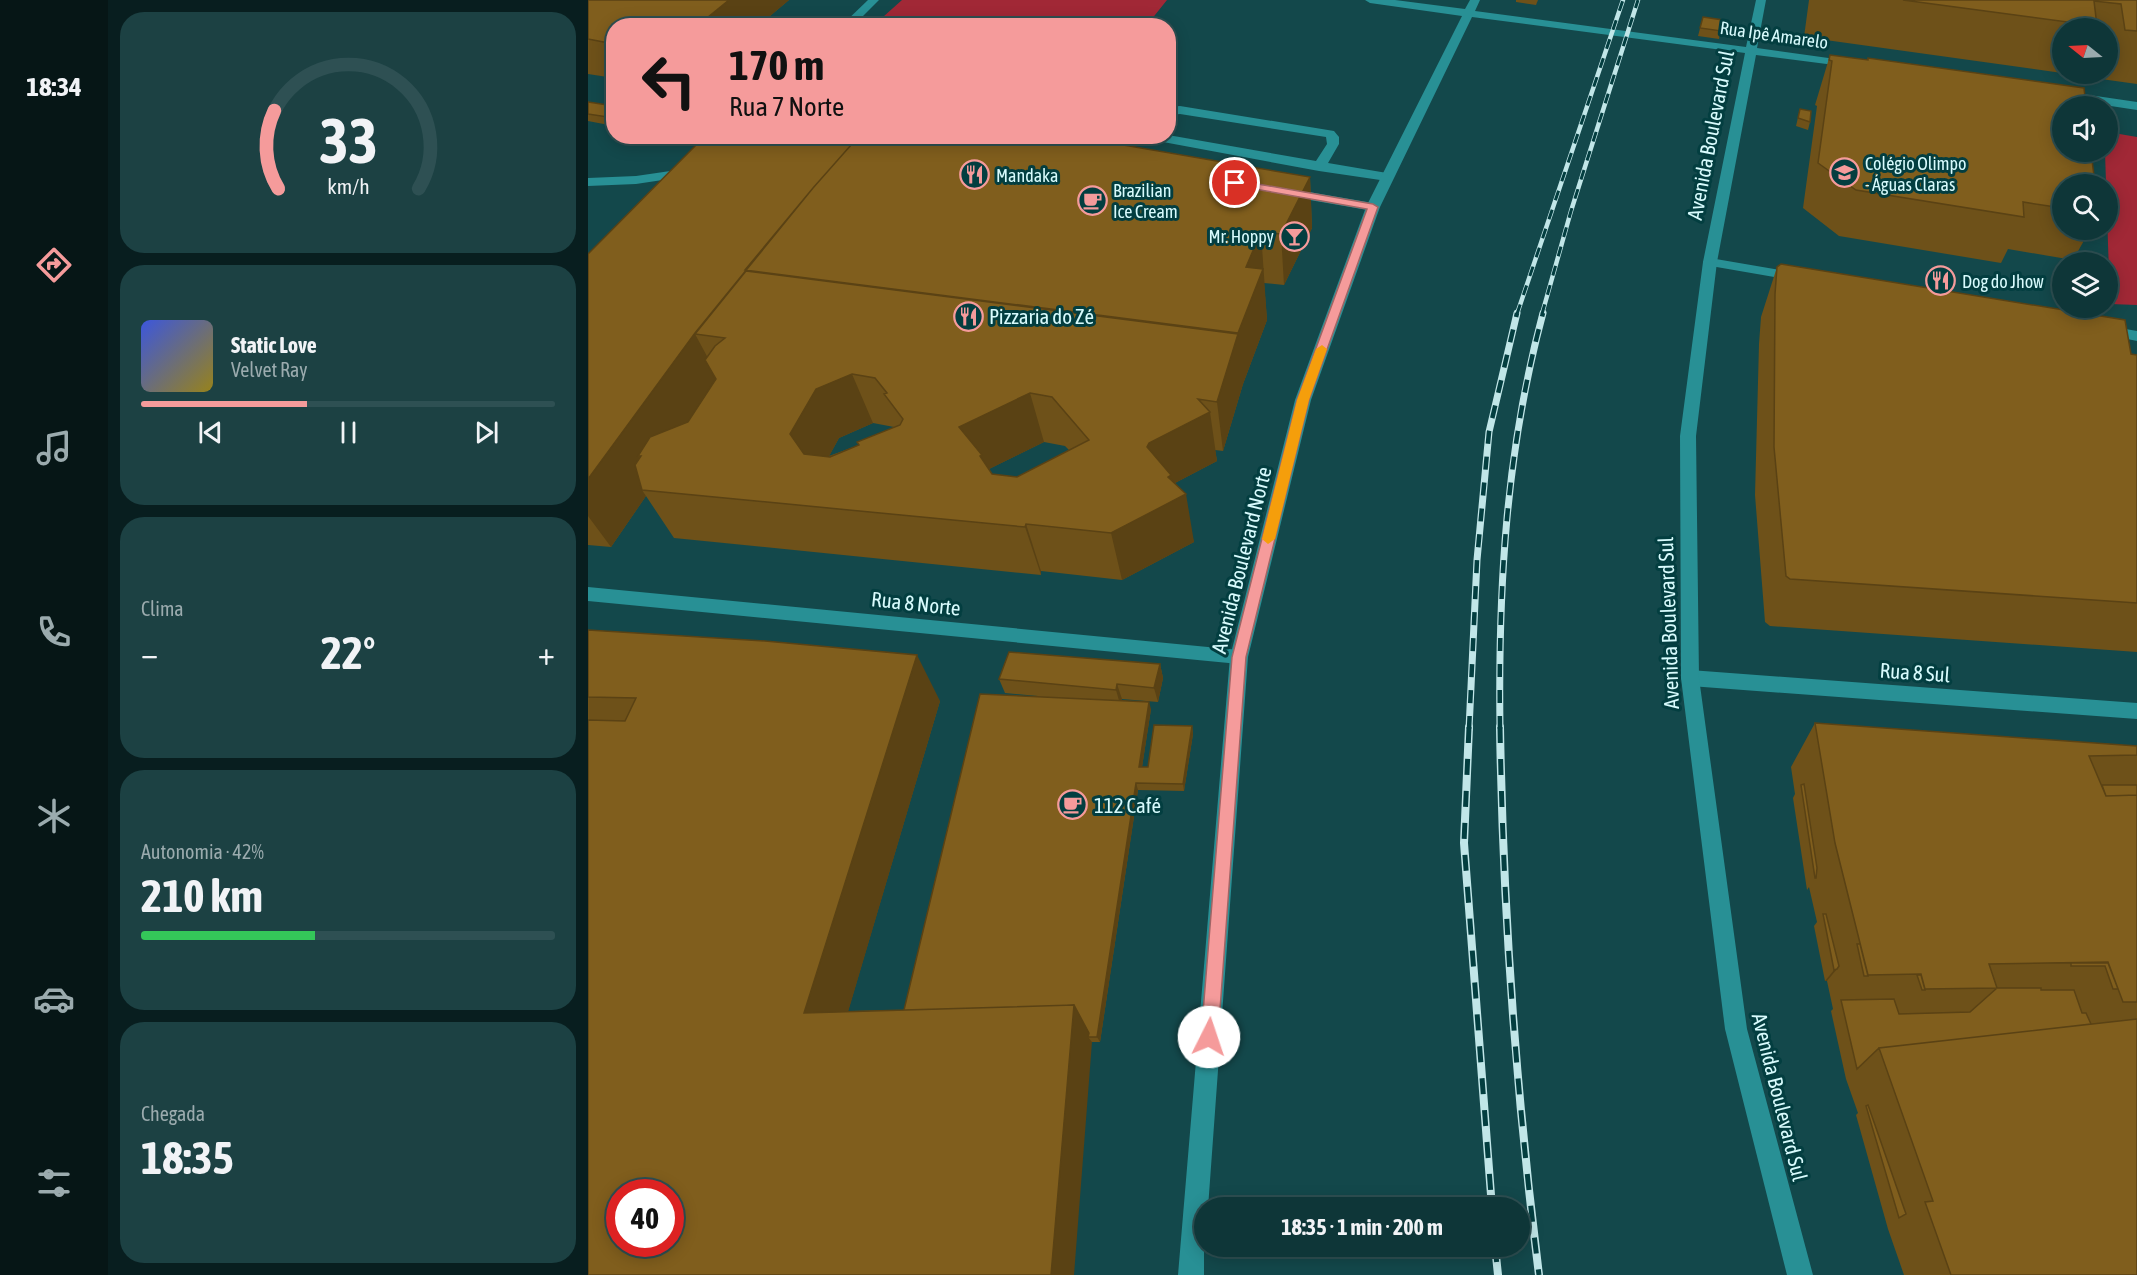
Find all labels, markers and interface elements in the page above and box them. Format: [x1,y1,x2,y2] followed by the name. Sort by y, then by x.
[1719,17,1829,53] street label: Rua Ipê Amarelo
[2052,18,2118,84] north arrow
[2052,18,2118,318] map controls
[729,41,824,89] text: 170 m
[630,42,708,120] icon: left
[1682,48,1738,222] street label: Avenida Boulevard Sul
[26,71,82,102] text: 18:34
[729,91,844,122] text: Rua 7 Norte
[2052,96,2118,162] button: sound
[319,105,377,176] text: 33
[1865,153,1967,195] place label: Colégio Olimpo - Águas Claras
[1209,157,1260,208] pin
[1828,157,1860,189] school or university icon: Colégio Olimpo - Águas Claras
[959,159,991,191] restaurant icon: Mandaka
[996,165,1058,186] place label: Mandaka
[1218,166,1251,199] icon: arrive
[2052,174,2118,240] button: search
[327,175,369,200] text: km/h
[1113,180,1178,222] place label: Brazilian Ice Cream
[1076,184,1108,216] cafe icon: Brazilian Ice Cream
[1279,220,1311,252] bar icon: Mr. Hoppy
[1208,226,1274,247] place label: Mr. Hoppy
[33,244,75,286] icon: directions
[2052,252,2118,318] button: layers
[1925,265,1957,297] restaurant icon: Dog do Jhow
[1962,271,2044,292] place label: Dog do Jhow
[952,300,984,332] restaurant icon: Pizzaria do Zé
[989,304,1094,328] place label: Pizzaria do Zé
[231,332,317,358] text: Static Love
[231,358,308,381] text: Velvet Ray
[194,416,227,449] icon: previous
[332,416,365,449] icon: pause
[470,416,503,449] icon: next
[33,427,75,469] icon: music
[1206,464,1276,656] street label: Avenida Boulevard Norte
[1653,536,1683,710] street label: Avenida Boulevard Sul
[870,586,962,620] street label: Rua 8 Norte
[141,597,184,620] text: Clima
[33,611,75,653] icon: phone
[321,627,375,679] text: 22°
[141,634,158,672] text: −
[538,634,555,672] text: +
[1879,658,1951,686] street label: Rua 8 Sul
[1057,789,1089,821] cafe icon: 112 Café
[1094,793,1161,817] place label: 112 Café
[33,795,75,837] icon: climate
[141,840,264,863] text: Autonomia · 42%
[141,870,263,922] text: 210 km
[33,978,75,1020] icon: car
[1177,1005,1241,1069] position arrow
[1748,1011,1813,1184] street label: Avenida Boulevard Sul
[141,1102,205,1125] text: Chegada
[141,1132,234,1184] text: 18:35
[33,1162,75,1204] icon: filters
[606,1179,684,1257] speed limit sign: 40
[1281,1214,1443,1240] text: 18:35 · 1 min · 200 m

